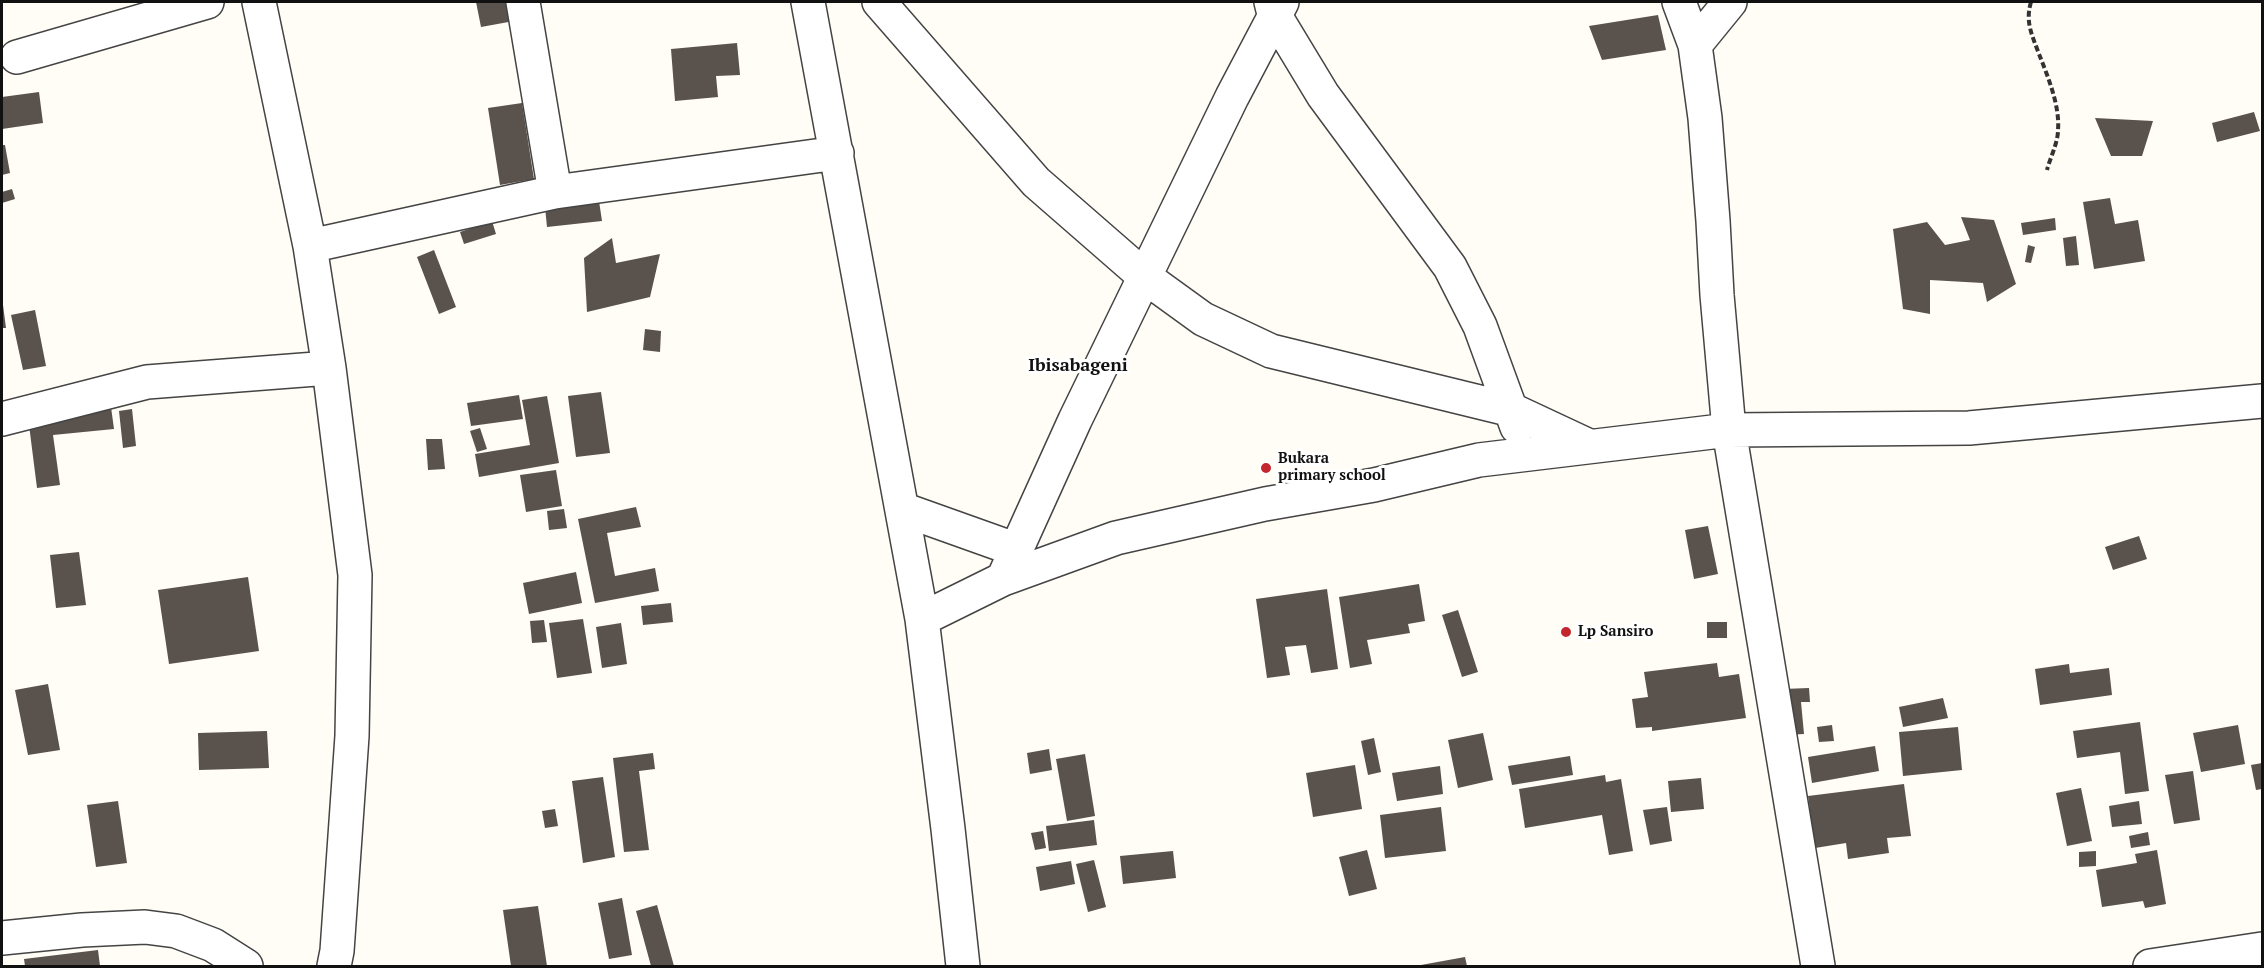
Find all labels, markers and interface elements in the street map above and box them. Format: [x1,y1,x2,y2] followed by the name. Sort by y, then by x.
[1028,355,1128,377] district label: Ibisabageni
[1278,450,1386,485] place label: Bukara primary school
[1259,461,1273,475] marker: Bukara primary school
[1578,623,1653,641] place label: Lp Sansiro
[1559,625,1573,639] marker: Lp Sansiro

